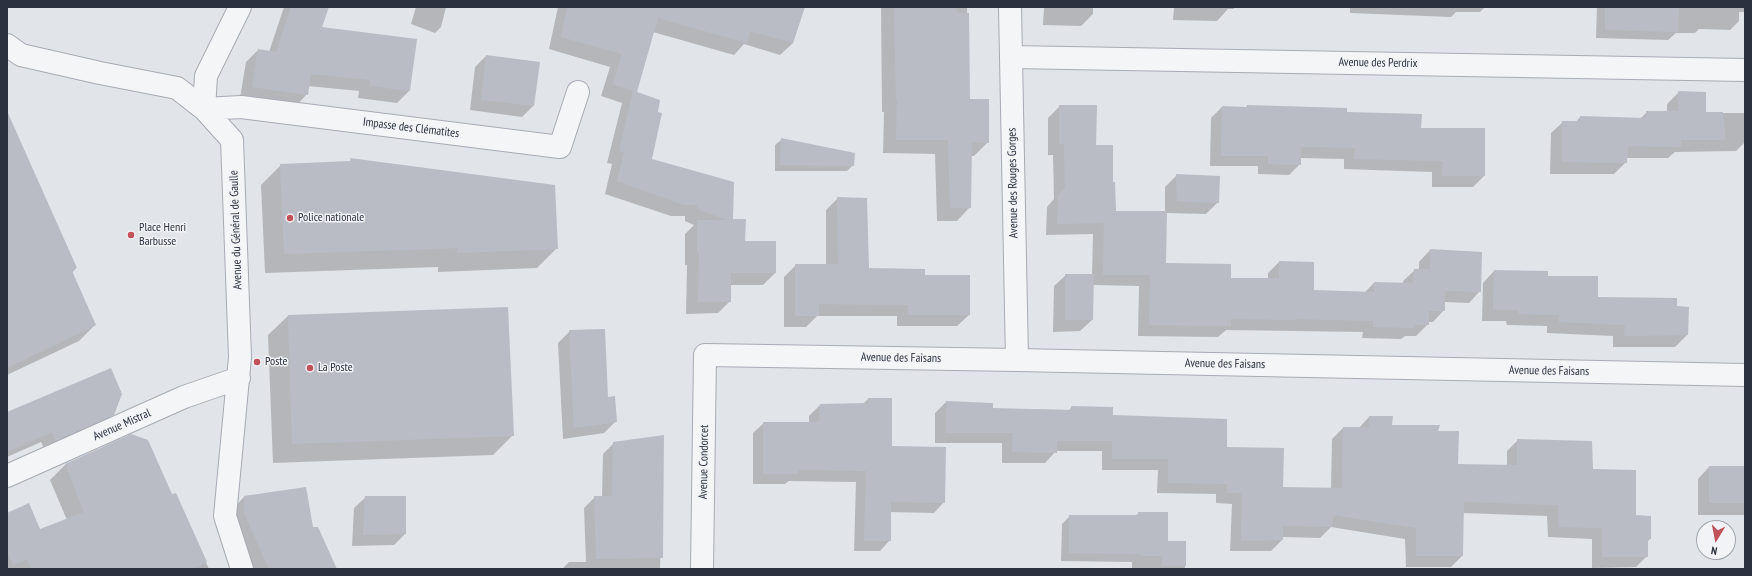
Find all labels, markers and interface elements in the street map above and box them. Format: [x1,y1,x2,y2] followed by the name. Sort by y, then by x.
[1338,55,1418,71] street label: Avenue des Perdrix
[362,115,460,141] street label: Impasse des Clématites
[1005,128,1021,238] street label: Avenue des Rouges Gorges
[227,170,245,290] street label: Avenue du Général de Gaulle
[298,211,364,225] place label: Police nationale
[285,213,295,223] marker: Police nationale
[139,221,186,249] place label: Place Henri Barbusse
[126,230,136,240] marker: Place Henri Barbusse
[861,350,941,366] street label: Avenue des Faisans
[265,355,287,369] place label: Poste
[1185,356,1265,372] street label: Avenue des Faisans
[252,357,262,367] marker: Poste
[318,361,353,375] place label: La Poste
[305,363,315,373] marker: La Poste
[1509,363,1589,379] street label: Avenue des Faisans
[91,406,153,444] street label: Avenue Mistral
[696,425,712,499] street label: Avenue Condorcet
[1696,520,1736,560] north arrow
[1710,543,1718,558] text: N

